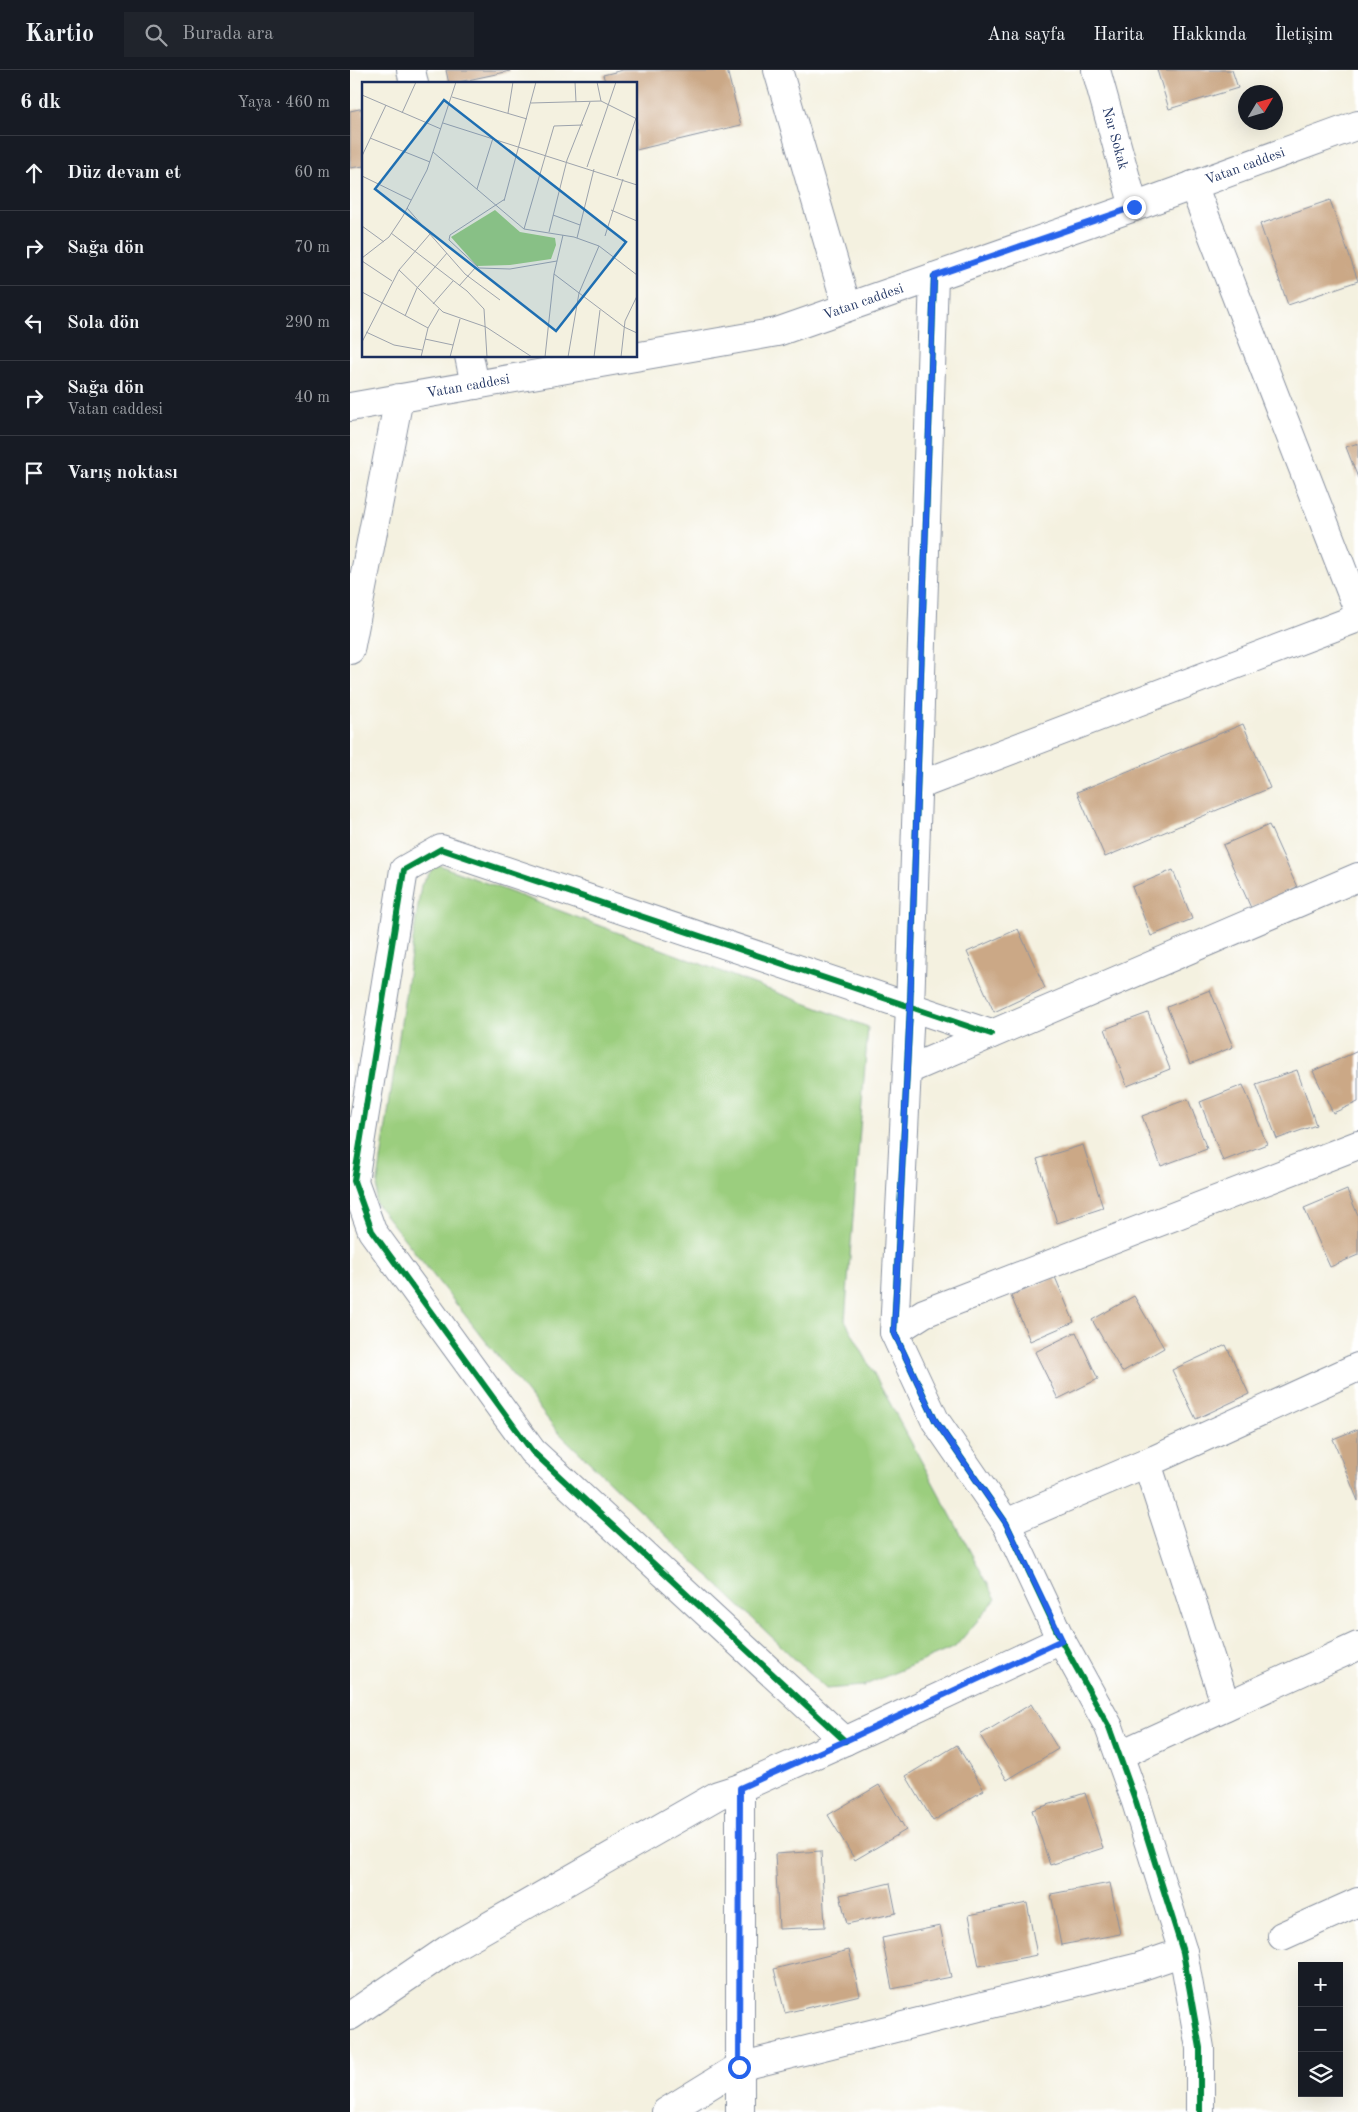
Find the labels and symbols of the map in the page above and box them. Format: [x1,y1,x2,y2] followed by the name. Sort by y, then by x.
[362,82,638,358] inset map
[1238,85,1283,130] north arrow
[1100,105,1130,171] street label: Nar Sokak
[1203,145,1287,187] street label: Vatan caddesi
[1123,196,1146,219] route end
[821,281,905,322] street label: Vatan caddesi
[426,372,511,400] street label: Vatan caddesi
[728,2056,751,2079] route start

